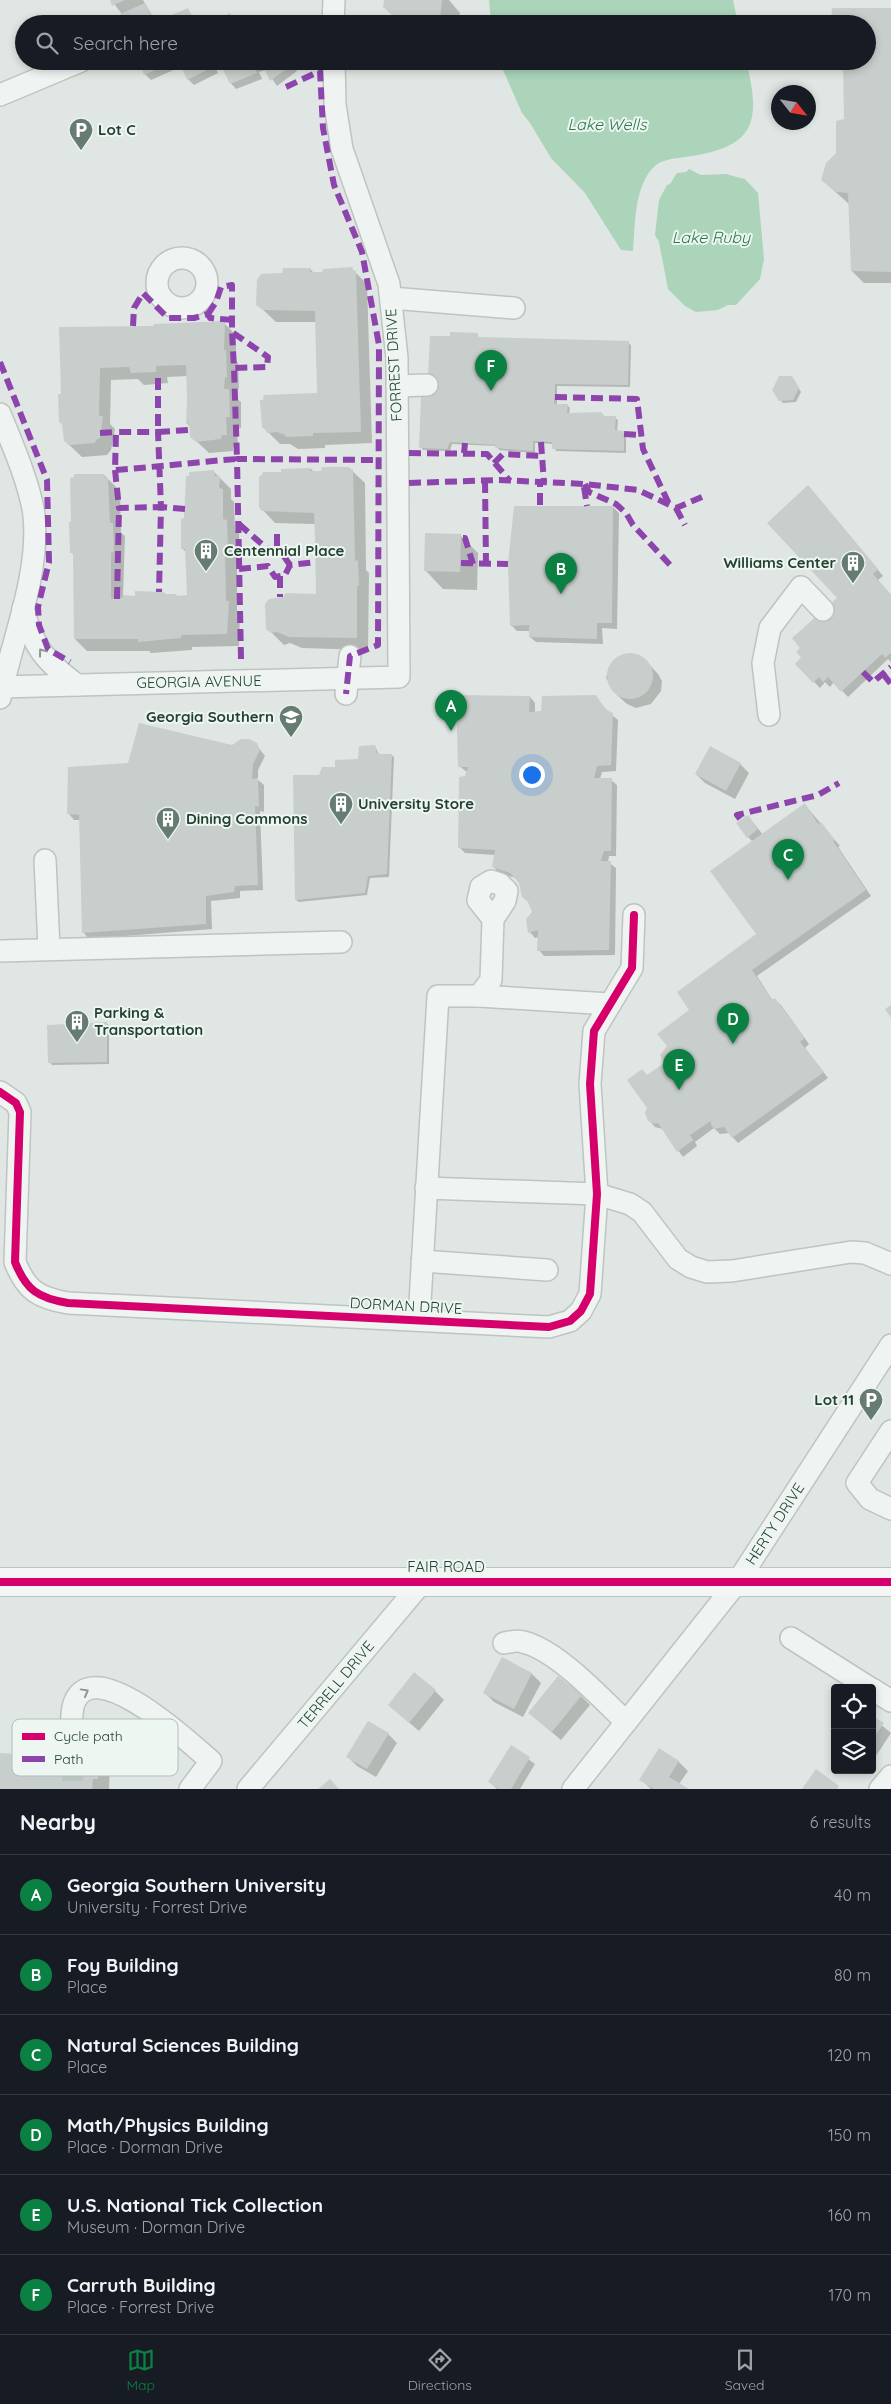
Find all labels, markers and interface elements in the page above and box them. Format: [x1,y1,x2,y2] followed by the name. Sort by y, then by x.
[15,15,876,70] search box
[33,29,61,57] icon: search
[73,31,178,55] text: Search here
[771,85,816,130] north arrow
[568,114,648,134] water label: Lake Wells
[68,117,94,151] parking icon: Lot C
[98,120,136,139] place label: Lot C
[672,227,751,247] water label: Lake Ruby
[381,308,406,422] street label: FORREST DRIVE
[475,350,507,391] pin: F
[193,538,219,572] building icon: Centennial Place
[224,541,345,560] place label: Centennial Place
[840,550,866,584] building icon: Williams Center
[545,553,577,594] pin: B
[723,553,836,572] place label: Williams Center
[39,649,47,658] one-way arrow
[136,671,262,692] street label: GEORGIA AVENUE
[435,690,467,731] pin: A
[278,704,304,738] school or university icon: Georgia Southern
[146,707,274,726] place label: Georgia Southern
[519,762,545,788] your location
[328,791,354,825] building icon: University Store
[358,794,474,813] place label: University Store
[155,806,181,840] building icon: Dining Commons
[186,809,307,828] place label: Dining Commons
[772,839,804,880] pin: C
[94,1003,203,1039] place label: Parking & Transportation
[717,1003,749,1044] pin: D
[64,1009,90,1043] building icon: Parking & Transportation
[663,1049,695,1090] pin: E
[349,1293,463,1318] street label: DORMAN DRIVE
[858,1387,884,1421] parking icon: Lot 11
[814,1390,854,1409] place label: Lot 11
[741,1479,808,1568] street label: HERTY DRIVE
[407,1557,485,1576] street label: FAIR ROAD
[293,1637,378,1733] street label: TERRELL DRIVE
[831,1684,876,1774] map controls
[831,1684,876,1729] button: locate
[80,1688,89,1698] one-way arrow
[12,1719,178,1776] legend
[54,1727,123,1745] text: Cycle path
[831,1729,876,1774] button: layers
[54,1750,83,1768] text: Path
[20,1809,96,1835] text: Nearby
[810,1812,871,1832] text: 6 results
[67,1873,326,1897] text: Georgia Southern University
[31,1885,41,1905] text: A
[834,1885,871,1905] text: 40 m
[67,1897,247,1917] text: University · Forrest Drive
[67,1953,179,1977] text: Foy Building
[31,1965,41,1985] text: B
[834,1965,871,1985] text: 80 m
[67,1977,107,1997] text: Place
[67,2033,299,2057] text: Natural Sciences Building
[31,2045,41,2065] text: C
[828,2045,871,2065] text: 120 m
[67,2057,107,2077] text: Place
[67,2113,269,2137] text: Math/Physics Building
[30,2125,42,2145] text: D
[828,2125,871,2145] text: 150 m
[67,2137,223,2157] text: Place · Dorman Drive
[67,2193,323,2217] text: U.S. National Tick Collection
[31,2205,41,2225] text: E
[828,2205,871,2225] text: 160 m
[67,2217,245,2237] text: Museum · Dorman Drive
[67,2273,216,2297] text: Carruth Building
[32,2285,41,2305] text: F
[828,2285,871,2305] text: 170 m
[67,2297,214,2317] text: Place · Forrest Drive
[126,2346,155,2394] tab: Map
[408,2346,472,2394] tab: Directions
[725,2346,765,2394] tab: Saved

